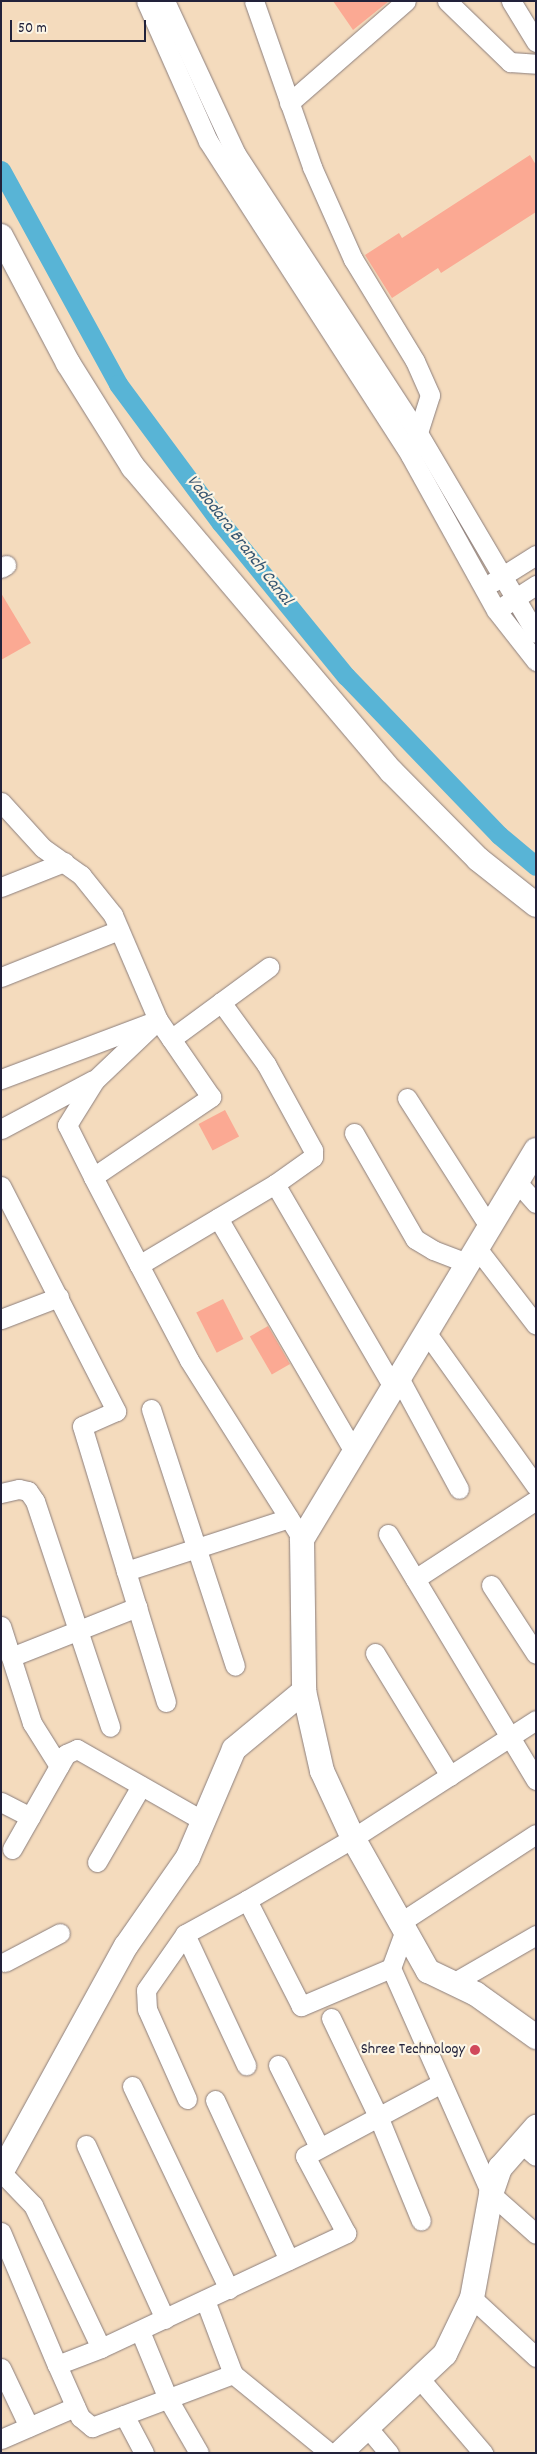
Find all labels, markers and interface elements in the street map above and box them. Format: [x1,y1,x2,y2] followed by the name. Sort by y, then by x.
[12,10,149,42] scale bar
[18,18,47,40] text: 50 m
[180,471,296,611] water label: Vadodara Branch Canal
[361,2040,465,2060] place label: Shree Technology
[469,2044,481,2056] marker: Shree Technology

